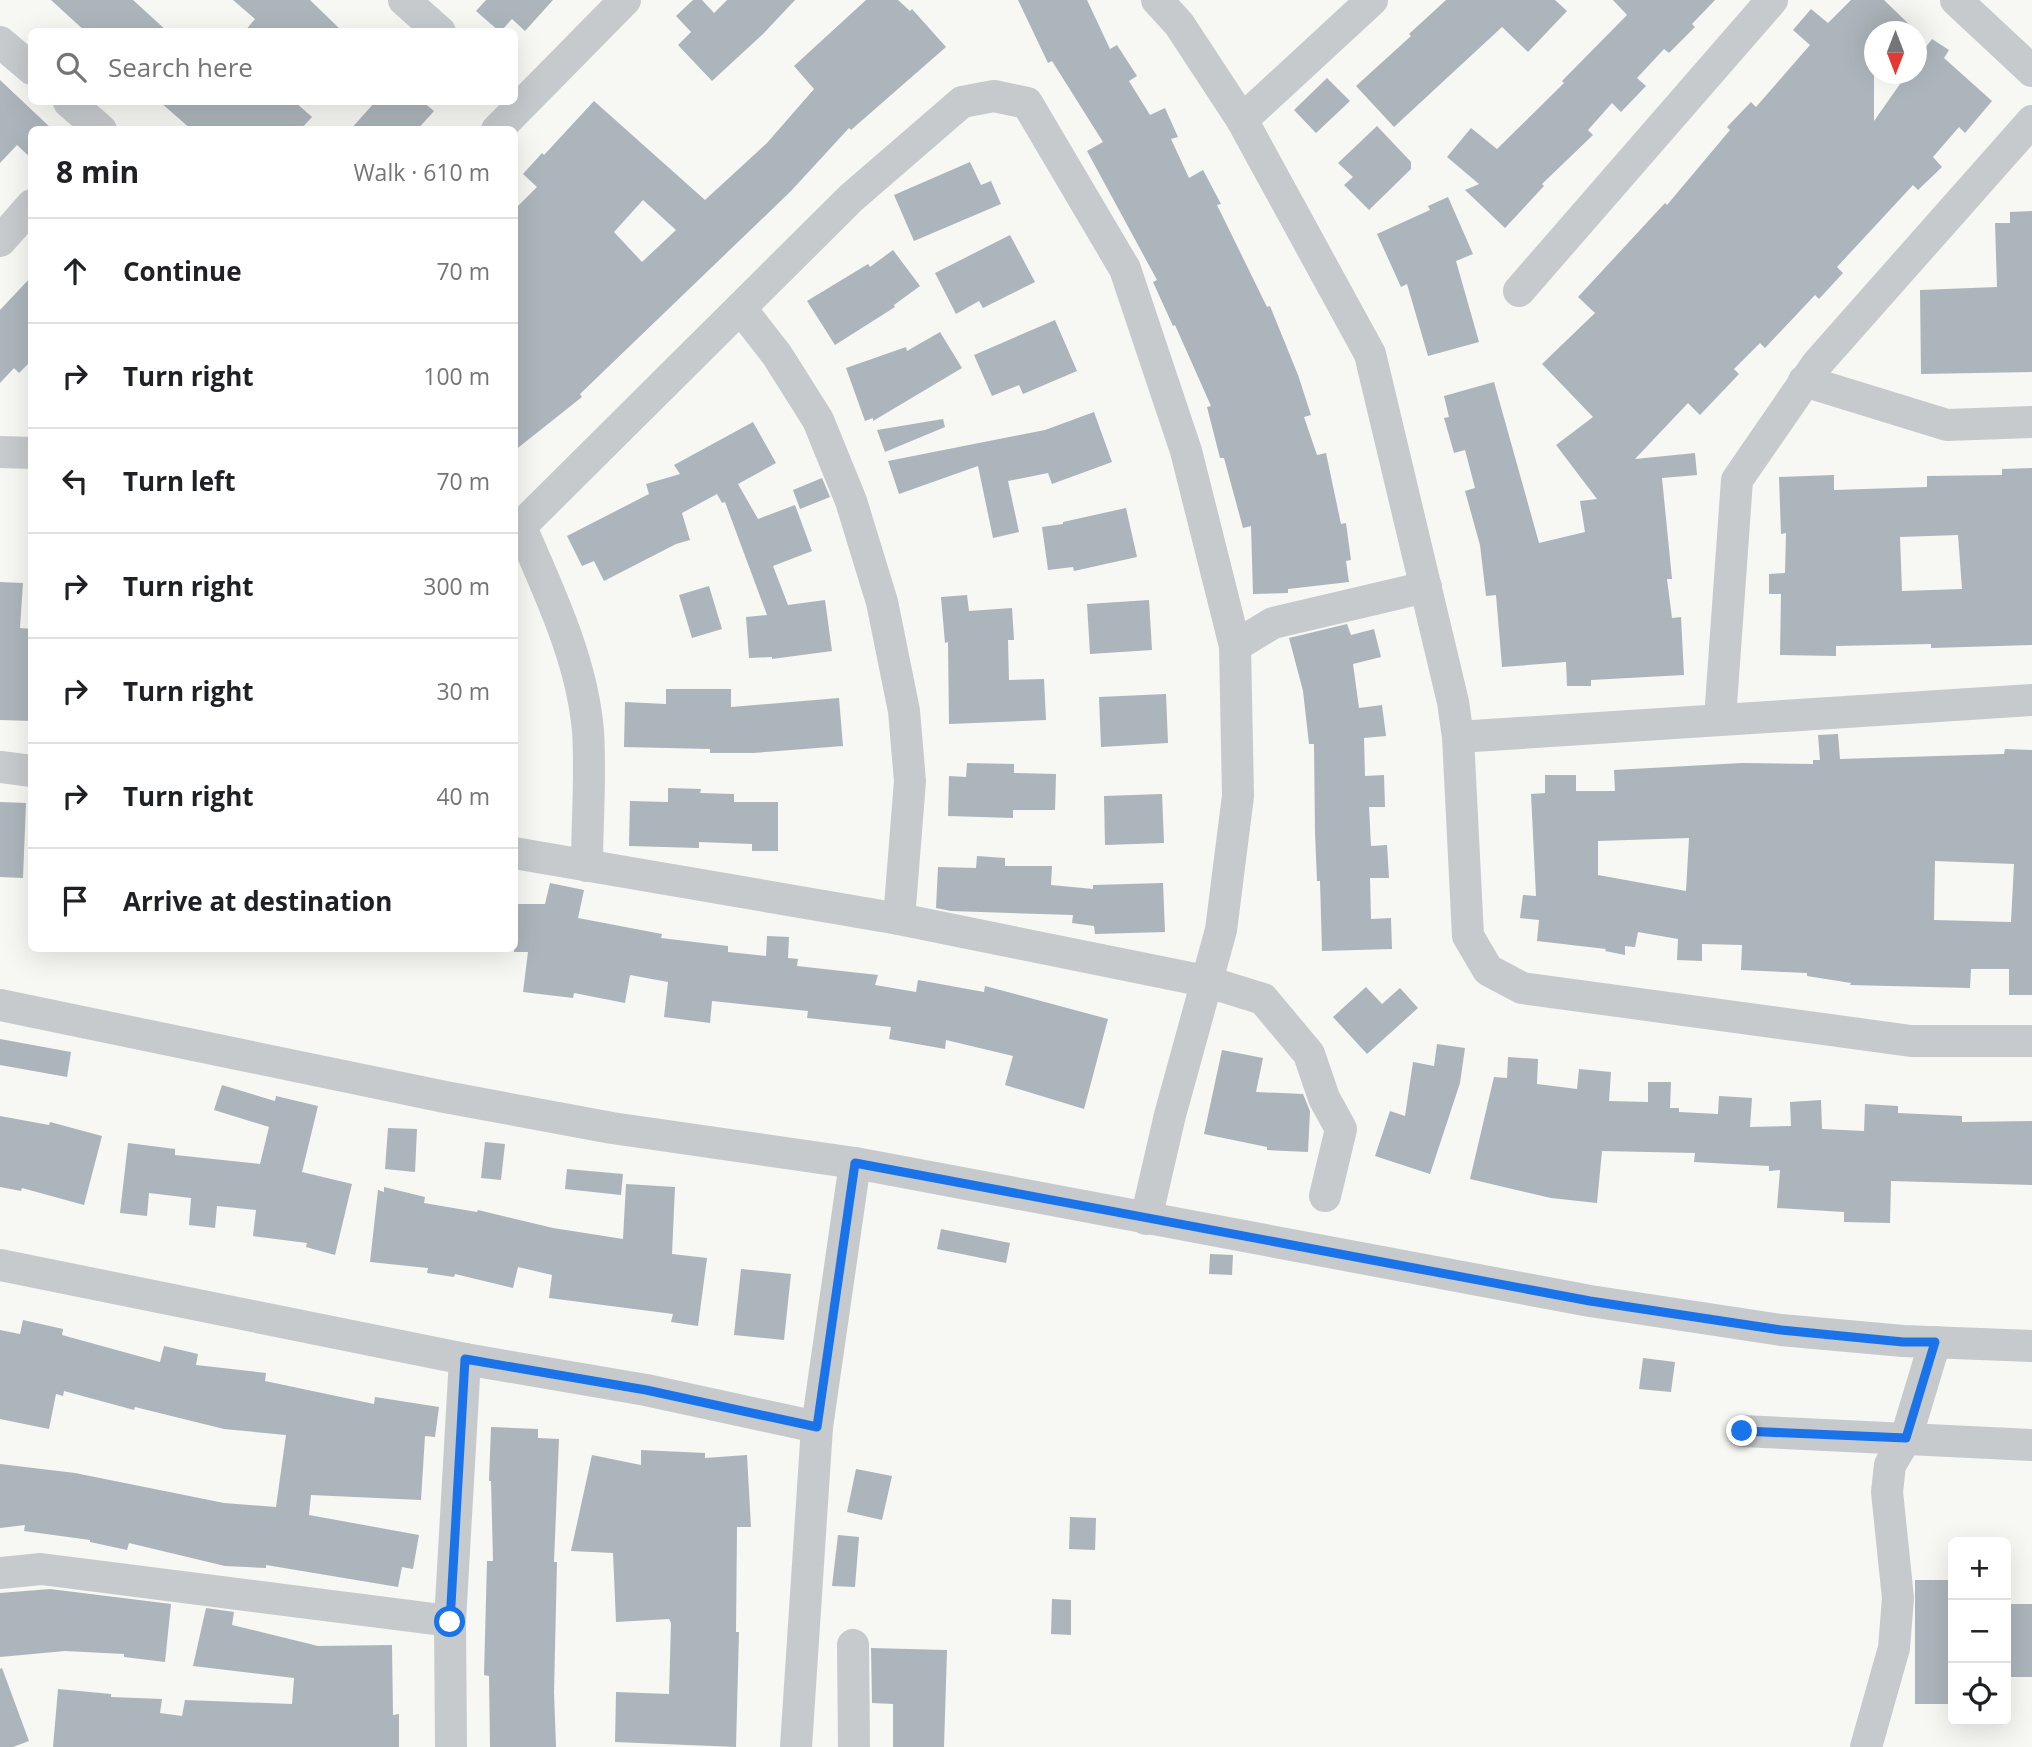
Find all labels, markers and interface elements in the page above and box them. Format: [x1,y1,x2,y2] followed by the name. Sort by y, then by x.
[1864,21,1927,84] north arrow
[28,28,518,105] search box
[52,48,90,86] icon: search
[108,49,253,85] text: Search here
[56,151,139,192] text: 8 min
[353,156,490,188] text: Walk · 610 m
[56,252,94,290] icon: ahead
[123,253,242,289] text: Continue
[436,255,490,287] text: 70 m
[56,357,94,395] icon: right
[123,358,254,394] text: Turn right
[423,360,490,392] text: 100 m
[56,462,94,500] icon: left
[123,463,235,499] text: Turn left
[436,465,490,497] text: 70 m
[56,567,94,605] icon: right
[123,568,254,604] text: Turn right
[423,570,490,602] text: 300 m
[56,672,94,710] icon: right
[123,673,254,709] text: Turn right
[436,675,490,707] text: 30 m
[56,777,94,815] icon: right
[123,778,254,814] text: Turn right
[436,780,490,812] text: 40 m
[56,882,94,920] icon: arrive
[123,883,392,919] text: Arrive at destination
[1726,1415,1757,1446] route end
[1948,1537,2011,1726] map controls
[1948,1537,2011,1600] button: +
[1948,1600,2011,1663] button: −
[434,1606,465,1637] route start
[1948,1663,2011,1726] button: locate

